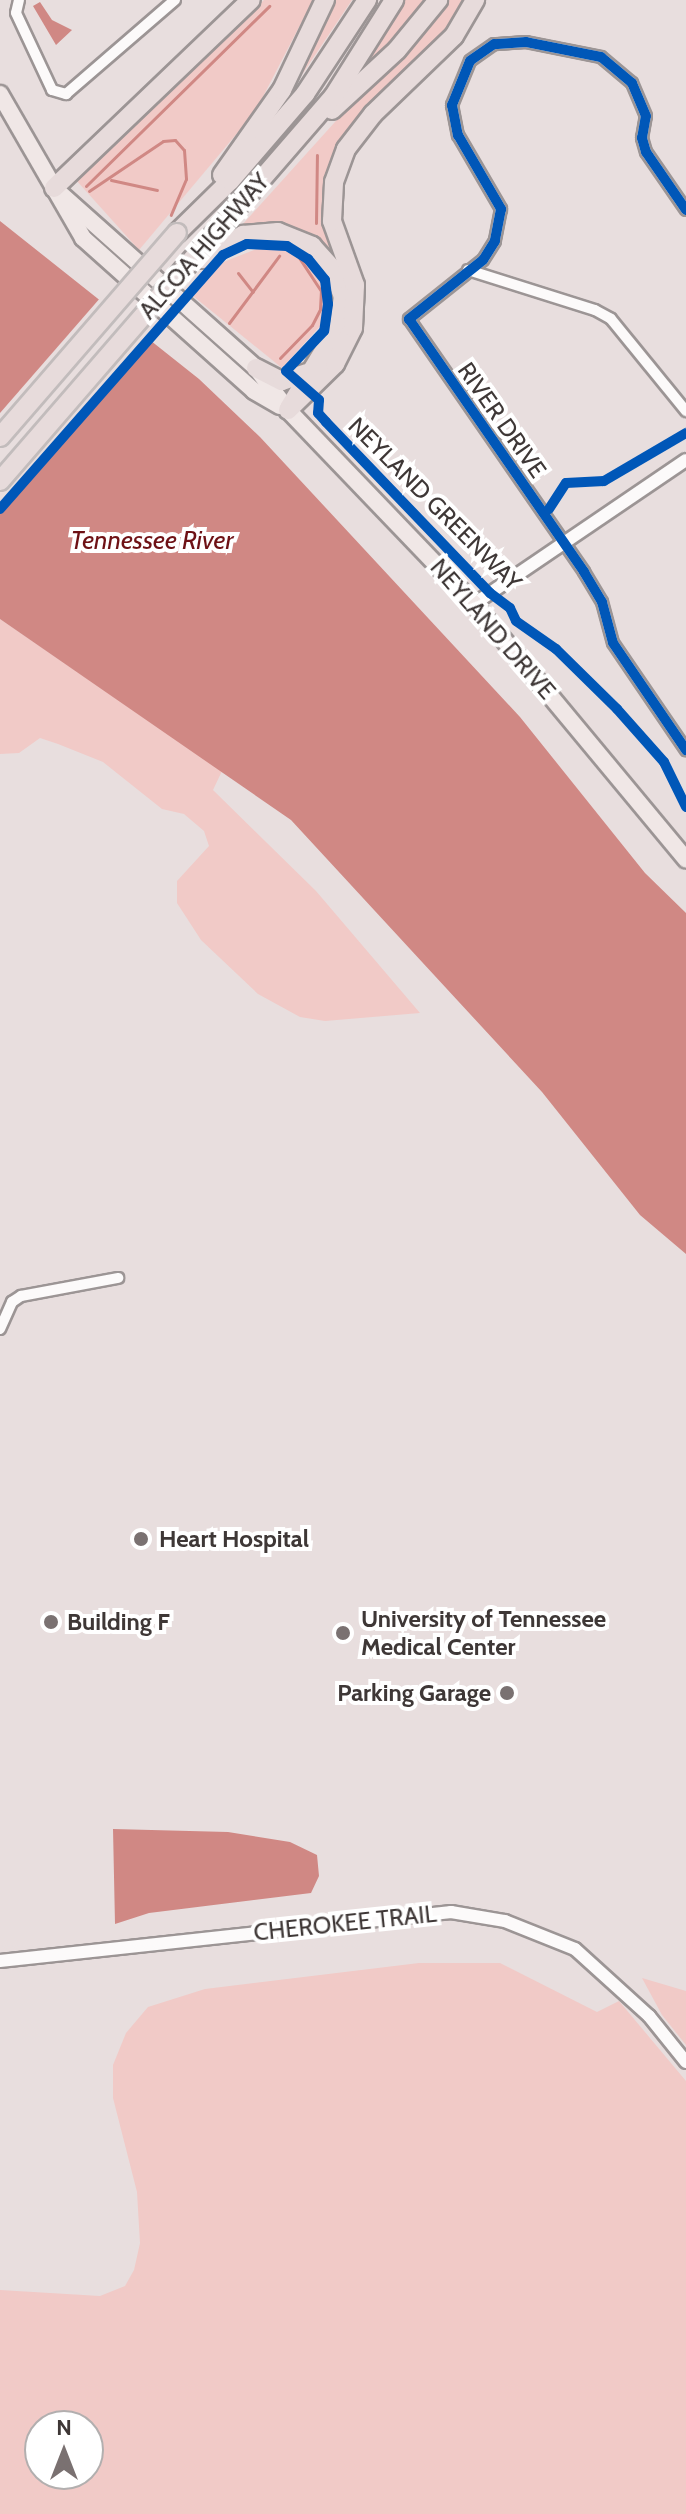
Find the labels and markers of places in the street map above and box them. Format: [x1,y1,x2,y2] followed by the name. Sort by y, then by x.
[159,1525,309,1553] place label: Heart Hospital
[130,1528,152,1550] marker: Heart Hospital
[361,1605,606,1661] place label: University of Tennessee Medical Center
[67,1608,170,1636] place label: Building F
[42,1613,60,1631] marker: Building F
[332,1622,354,1644] marker: University of Tennessee Medical Center
[337,1679,491,1707] place label: Parking Garage
[498,1684,516,1702] marker: Parking Garage

